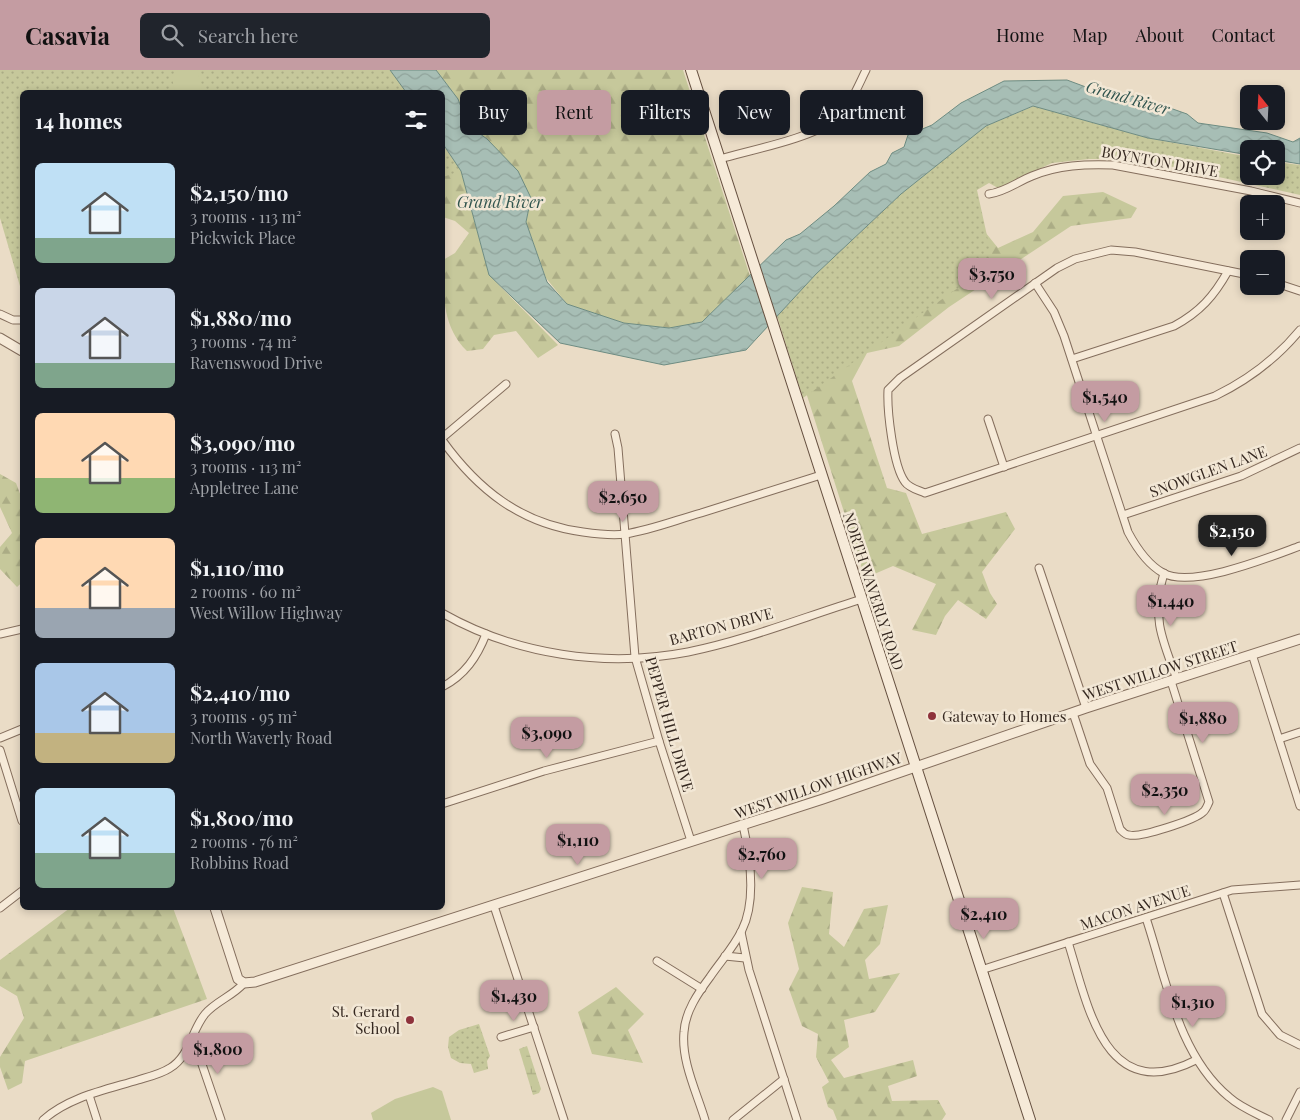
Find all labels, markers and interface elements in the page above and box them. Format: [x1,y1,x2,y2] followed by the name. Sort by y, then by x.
[140,13,490,58] search box
[25,19,110,51] text: Casavia
[158,21,186,49] icon: search
[198,22,298,48] text: Search here
[996,23,1044,47] text: Home
[1072,23,1107,47] text: Map
[1135,23,1184,47] text: About
[1212,23,1275,47] text: Contact
[1084,75,1173,119] water label: Grand River
[1240,85,1285,130] north arrow
[1240,85,1285,295] map controls
[460,90,527,135] chip: Buy
[537,90,611,135] chip: Rent
[621,90,709,135] chip: Filters
[719,90,790,135] chip: New
[800,90,923,135] chip: Apartment
[35,106,122,134] text: 14 homes
[402,106,430,134] icon: filters
[1240,140,1285,185] button: locate
[1100,141,1220,181] street label: BOYNTON DRIVE
[190,178,288,206] text: $2,150/mo
[75,183,135,243] icon: home
[457,191,544,212] water label: Grand River
[1240,195,1285,240] button: +
[190,206,301,227] text: 3 rooms · 113 m²
[190,227,296,248] text: Pickwick Place
[1240,250,1285,295] button: −
[951,258,1033,300] pin: $3,750
[969,263,1015,284] text: $3,750
[190,303,292,331] text: $1,880/mo
[75,308,135,368] icon: home
[190,331,297,352] text: 3 rooms · 74 m²
[190,352,323,373] text: Ravenswood Drive
[1064,380,1146,423] pin: $1,540
[1082,386,1128,407] text: $1,540
[190,428,295,456] text: $3,090/mo
[75,433,135,493] icon: home
[1147,440,1269,502] street label: SNOWGLEN LANE
[190,456,301,477] text: 3 rooms · 113 m²
[190,477,299,498] text: Appletree Lane
[582,480,664,523] pin: $2,650
[599,486,647,507] text: $2,650
[839,509,909,673] street label: NORTH WAVERLY ROAD
[1191,514,1273,557] pin: $2,150
[1209,520,1255,541] text: $2,150
[190,553,284,581] text: $1,110/mo
[75,558,135,618] icon: home
[190,581,301,602] text: 2 rooms · 60 m²
[1130,584,1212,627] pin: $1,440
[1148,590,1194,611] text: $1,440
[190,602,342,623] text: West Willow Highway
[667,603,775,649] street label: BARTON DRIVE
[1079,635,1240,705] street label: WEST WILLOW STREET
[641,654,699,794] street label: PEPPER HILL DRIVE
[190,678,290,706] text: $2,410/mo
[75,683,135,743] icon: home
[1162,702,1244,744] pin: $1,880
[190,706,297,727] text: 3 rooms · 95 m²
[942,706,1067,726] place label: Gateway to Homes
[1179,707,1227,728] text: $1,880
[926,710,938,722] marker: Gateway to Homes
[506,716,588,759] pin: $3,090
[522,722,572,743] text: $3,090
[190,727,332,748] text: North Waverly Road
[731,747,904,823] street label: WEST WILLOW HIGHWAY
[1124,774,1206,816] pin: $2,350
[1142,779,1188,800] text: $2,350
[190,803,293,831] text: $1,800/mo
[75,808,135,868] icon: home
[537,824,619,866] pin: $1,110
[557,829,599,850] text: $1,110
[190,831,298,852] text: 2 rooms · 76 m²
[721,838,803,880] pin: $2,760
[738,843,786,864] text: $2,760
[190,852,289,873] text: Robbins Road
[1077,880,1193,934] street label: MACON AVENUE
[943,898,1025,940] pin: $2,410
[961,903,1007,924] text: $2,410
[473,980,555,1022] pin: $1,430
[491,985,537,1006] text: $1,430
[1152,986,1234,1028] pin: $1,310
[1171,991,1215,1012] text: $1,310
[332,1001,400,1038] place label: St. Gerard School
[404,1014,416,1026] marker: St. Gerard School
[177,1032,259,1075] pin: $1,800
[193,1038,243,1059] text: $1,800

